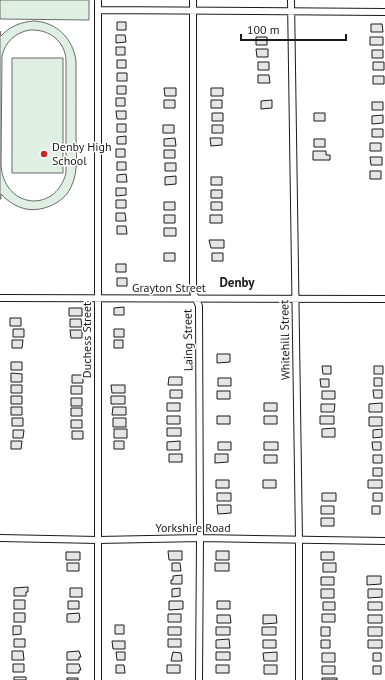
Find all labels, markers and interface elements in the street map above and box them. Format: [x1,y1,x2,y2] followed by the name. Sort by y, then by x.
[241,16,346,42] scale bar
[247,22,280,37] text: 100 m
[52,139,112,168] place label: Denby High School
[39,149,49,159] marker: Denby High School
[219,274,255,291] district label: Denby
[132,280,206,295] street label: Grayton Street
[276,300,293,380] street label: Whitehill Street
[79,302,94,378] street label: Duchess Street
[179,309,196,371] street label: Laing Street
[155,520,231,535] street label: Yorkshire Road

